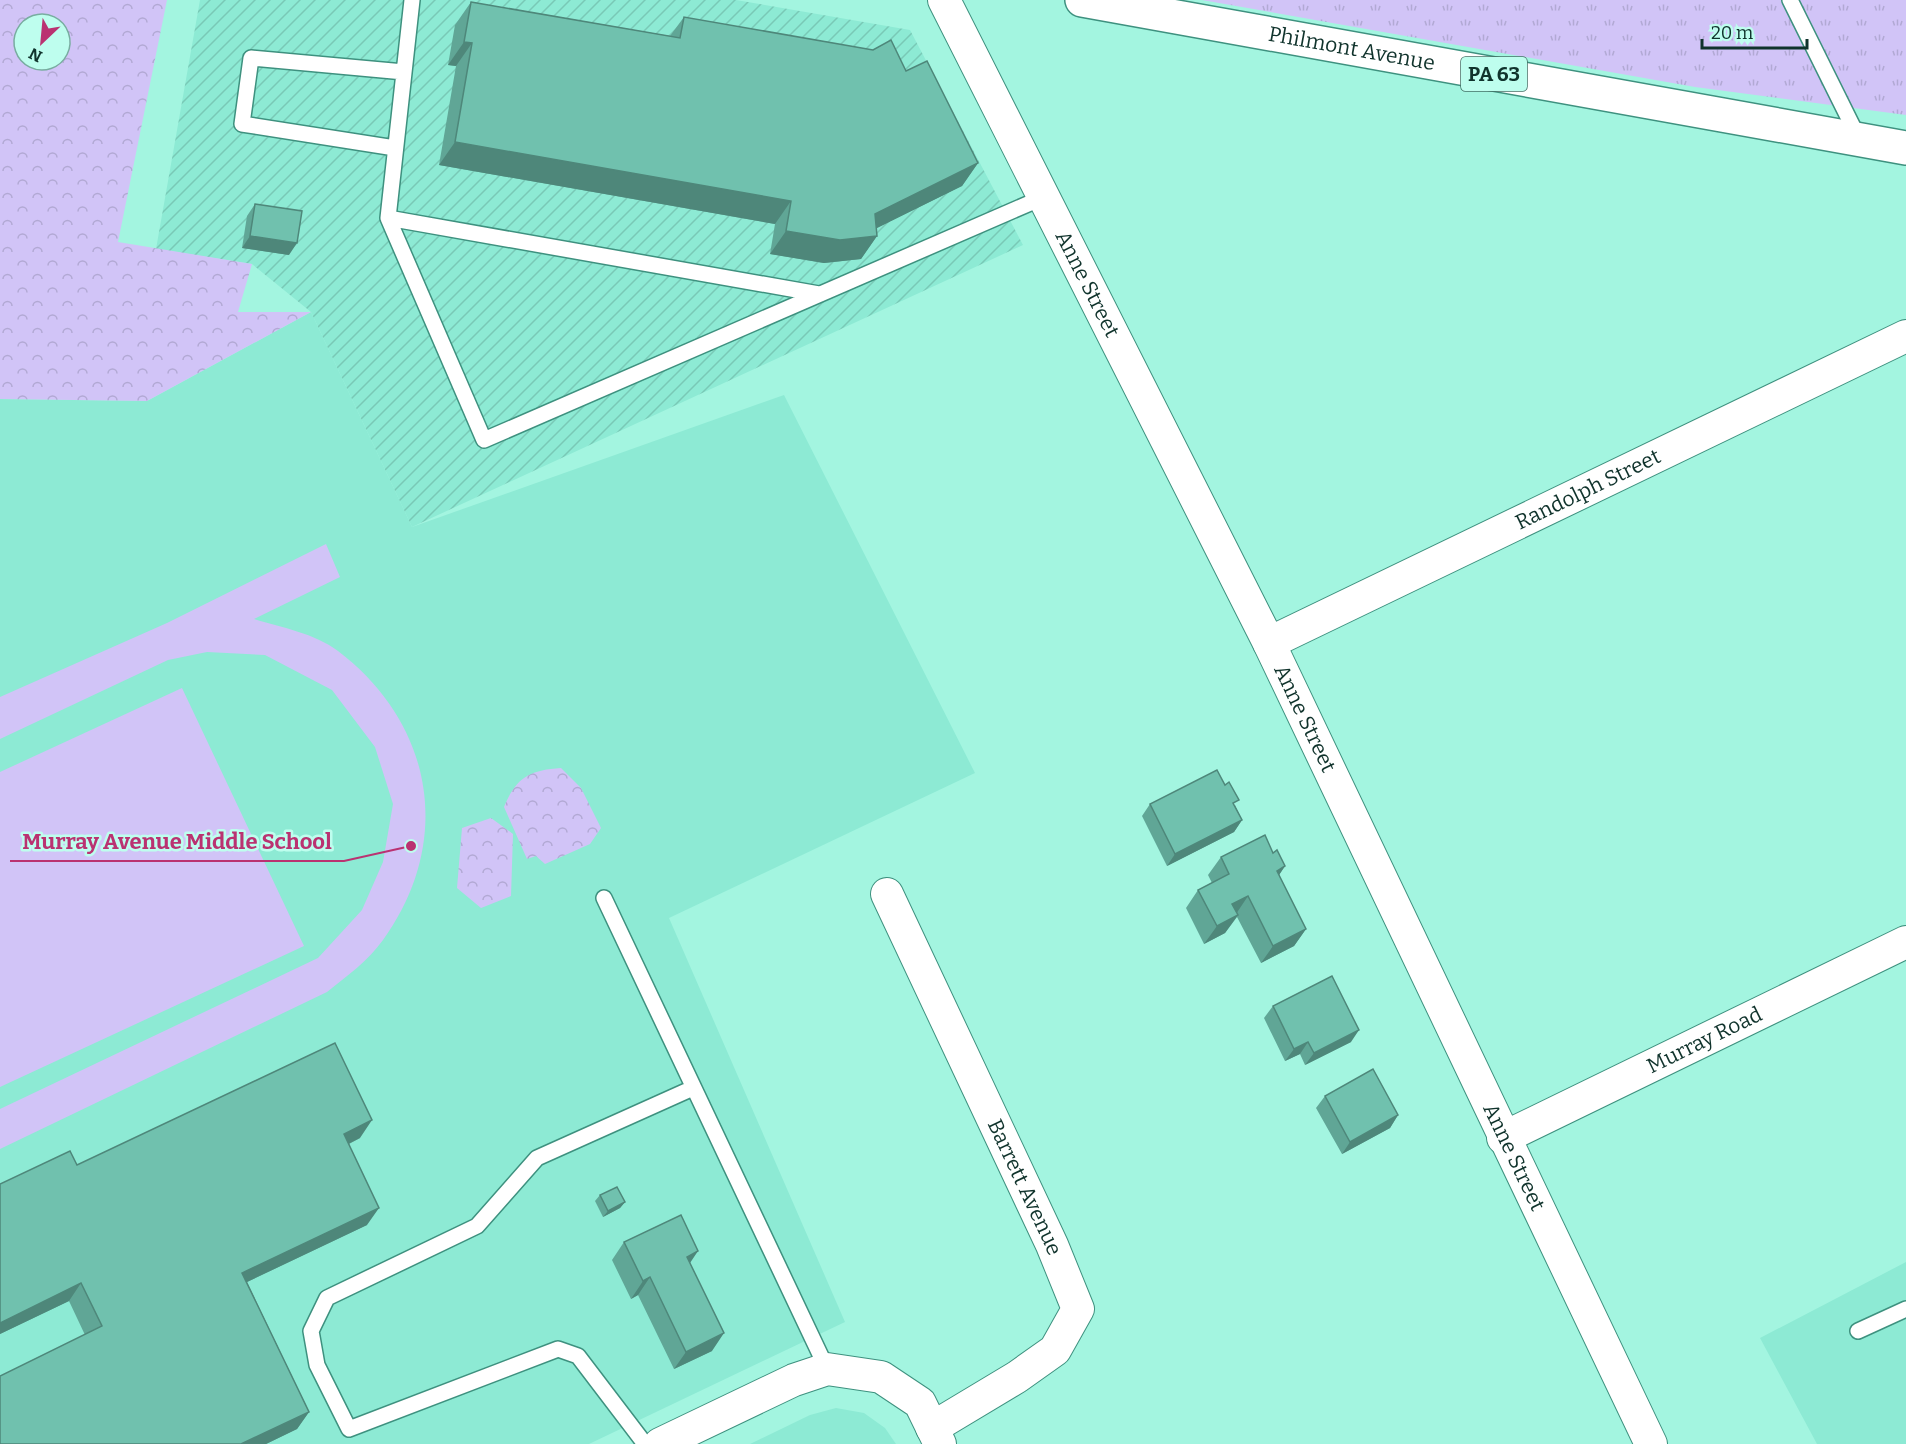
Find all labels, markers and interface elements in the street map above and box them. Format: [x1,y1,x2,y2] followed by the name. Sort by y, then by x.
[12,12,72,72] north arrow
[1702,12,1807,50] scale bar
[1266,21,1437,76] street label: Philmont Avenue
[1711,22,1753,44] text: 20 m
[26,44,45,66] text: N
[1461,57,1527,91] road number: PA 63
[1050,226,1125,342] street label: Anne Street
[1511,443,1665,535] street label: Randolph Street
[1268,660,1342,777] street label: Anne Street
[10,821,344,861] callout: Murray Avenue Middle School
[22,828,332,855] text: Murray Avenue Middle School
[1643,1001,1766,1079] street label: Murray Road
[1477,1099,1551,1215] street label: Anne Street
[982,1115,1068,1259] street label: Barrett Avenue

